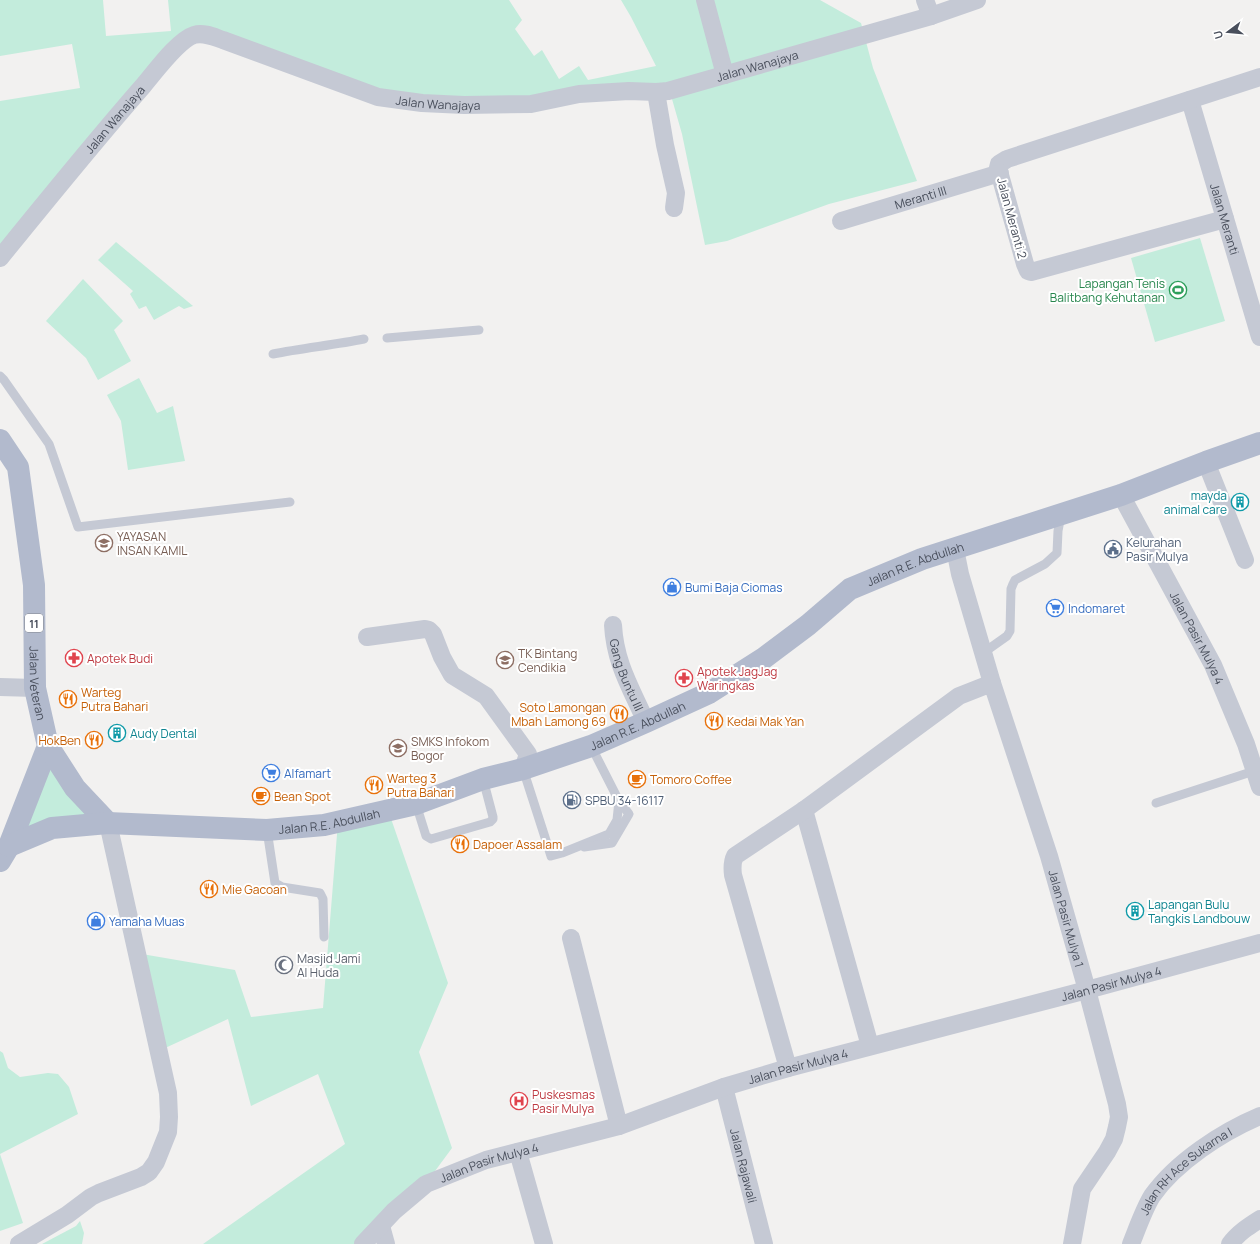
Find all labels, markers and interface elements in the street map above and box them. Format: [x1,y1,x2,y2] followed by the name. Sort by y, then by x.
[1208,12,1248,52] north arrow
[1210,29,1226,41] text: U
[714,46,800,85] street label: Jalan Wanajaya
[81,81,148,157] street label: Jalan Wanajaya
[395,91,480,114] street label: Jalan Wanajaya
[993,176,1031,260] street label: Jalan Meranti 2
[892,181,949,213] street label: Meranti III
[1207,181,1244,257] street label: Jalan Meranti
[1050,275,1165,306] place label: Lapangan Tenis Balitbang Kehutanan
[1168,280,1188,300] sports icon: Lapangan Tenis Balitbang Kehutanan
[1164,487,1227,518] place label: mayda animal care
[1230,492,1250,512] building icon: mayda animal care
[117,528,187,559] place label: YAYASAN INSAN KAMIL
[94,533,114,553] school or university icon: YAYASAN INSAN KAMIL
[1126,534,1188,565] place label: Kelurahan Pasir Mulya
[864,538,966,590] street label: Jalan R.E. Abdullah
[1103,539,1123,559] public building icon: Kelurahan Pasir Mulya
[662,577,682,597] shop icon: Bumi Baja Ciomas
[685,579,783,596] place label: Bumi Baja Ciomas
[1166,588,1229,687] street label: Jalan Pasir Mulya 4
[1045,598,1065,618] supermarket icon: Indomaret
[1068,600,1125,617] place label: Indomaret
[25,614,43,632] road number: 11
[606,637,648,713] street label: Gang Buntu III
[518,645,577,676] place label: TK Bintang Cendikia
[26,646,50,722] street label: Jalan Veteran
[64,648,84,668] pharmacy icon: Apotek Budi
[87,650,153,667] place label: Apotek Budi
[495,650,515,670] school or university icon: TK Bintang Cendikia
[697,663,777,694] place label: Apotek JagJag Waringkas
[674,668,694,688] pharmacy icon: Apotek JagJag Waringkas
[81,684,148,715] place label: Warteg Putra Bahari
[58,689,78,709] restaurant icon: Warteg Putra Bahari
[587,697,688,754] street label: Jalan R.E. Abdullah
[511,699,606,730] place label: Soto Lamongan Mbah Lamong 69
[609,704,629,724] restaurant icon: Soto Lamongan Mbah Lamong 69
[704,711,724,731] restaurant icon: Kedai Mak Yan
[727,713,804,730] place label: Kedai Mak Yan
[107,723,127,743] building icon: Audy Dental
[130,725,197,742] place label: Audy Dental
[84,730,104,750] restaurant icon: HokBen
[38,732,81,749] place label: HokBen
[411,733,489,764] place label: SMKS Infokom Bogor
[388,738,408,758] school or university icon: SMKS Infokom Bogor
[261,763,281,783] supermarket icon: Alfamart
[284,765,331,782] place label: Alfamart
[627,769,647,789] cafe icon: Tomoro Coffee
[387,770,454,801] place label: Warteg 3 Putra Bahari
[650,771,732,788] place label: Tomoro Coffee
[364,775,384,795] restaurant icon: Warteg 3 Putra Bahari
[251,786,271,806] cafe icon: Bean Spot
[274,788,331,805] place label: Bean Spot
[562,790,582,810] fuel station icon: SPBU 34-16117
[585,792,664,809] place label: SPBU 34-16117
[278,804,382,837] street label: Jalan R.E. Abdullah
[450,834,470,854] restaurant icon: Dapoer Assalam
[473,836,562,853] place label: Dapoer Assalam
[1045,868,1089,969] street label: Jalan Pasir Mulya 1
[199,879,219,899] restaurant icon: Mie Gacoan
[222,881,287,898] place label: Mie Gacoan
[1148,896,1250,927] place label: Lapangan Bulu Tangkis Landbouw
[1125,901,1145,921] building icon: Lapangan Bulu Tangkis Landbouw
[86,911,106,931] shop icon: Yamaha Muas
[109,913,185,930] place label: Yamaha Muas
[297,950,361,981] place label: Masjid Jami Al Huda
[274,955,294,975] mosque icon: Masjid Jami Al Huda
[1059,962,1163,1005] street label: Jalan Pasir Mulya 4
[746,1044,850,1088] street label: Jalan Pasir Mulya 4
[532,1086,595,1117] place label: Puskesmas Pasir Mulya
[509,1091,529,1111] hospital icon: Puskesmas Pasir Mulya
[1135,1123,1235,1217] street label: Jalan RH Ace Sukarna I
[726,1127,762,1204] street label: Jalan Rajawali
[437,1138,540,1186] street label: Jalan Pasir Mulya 4

